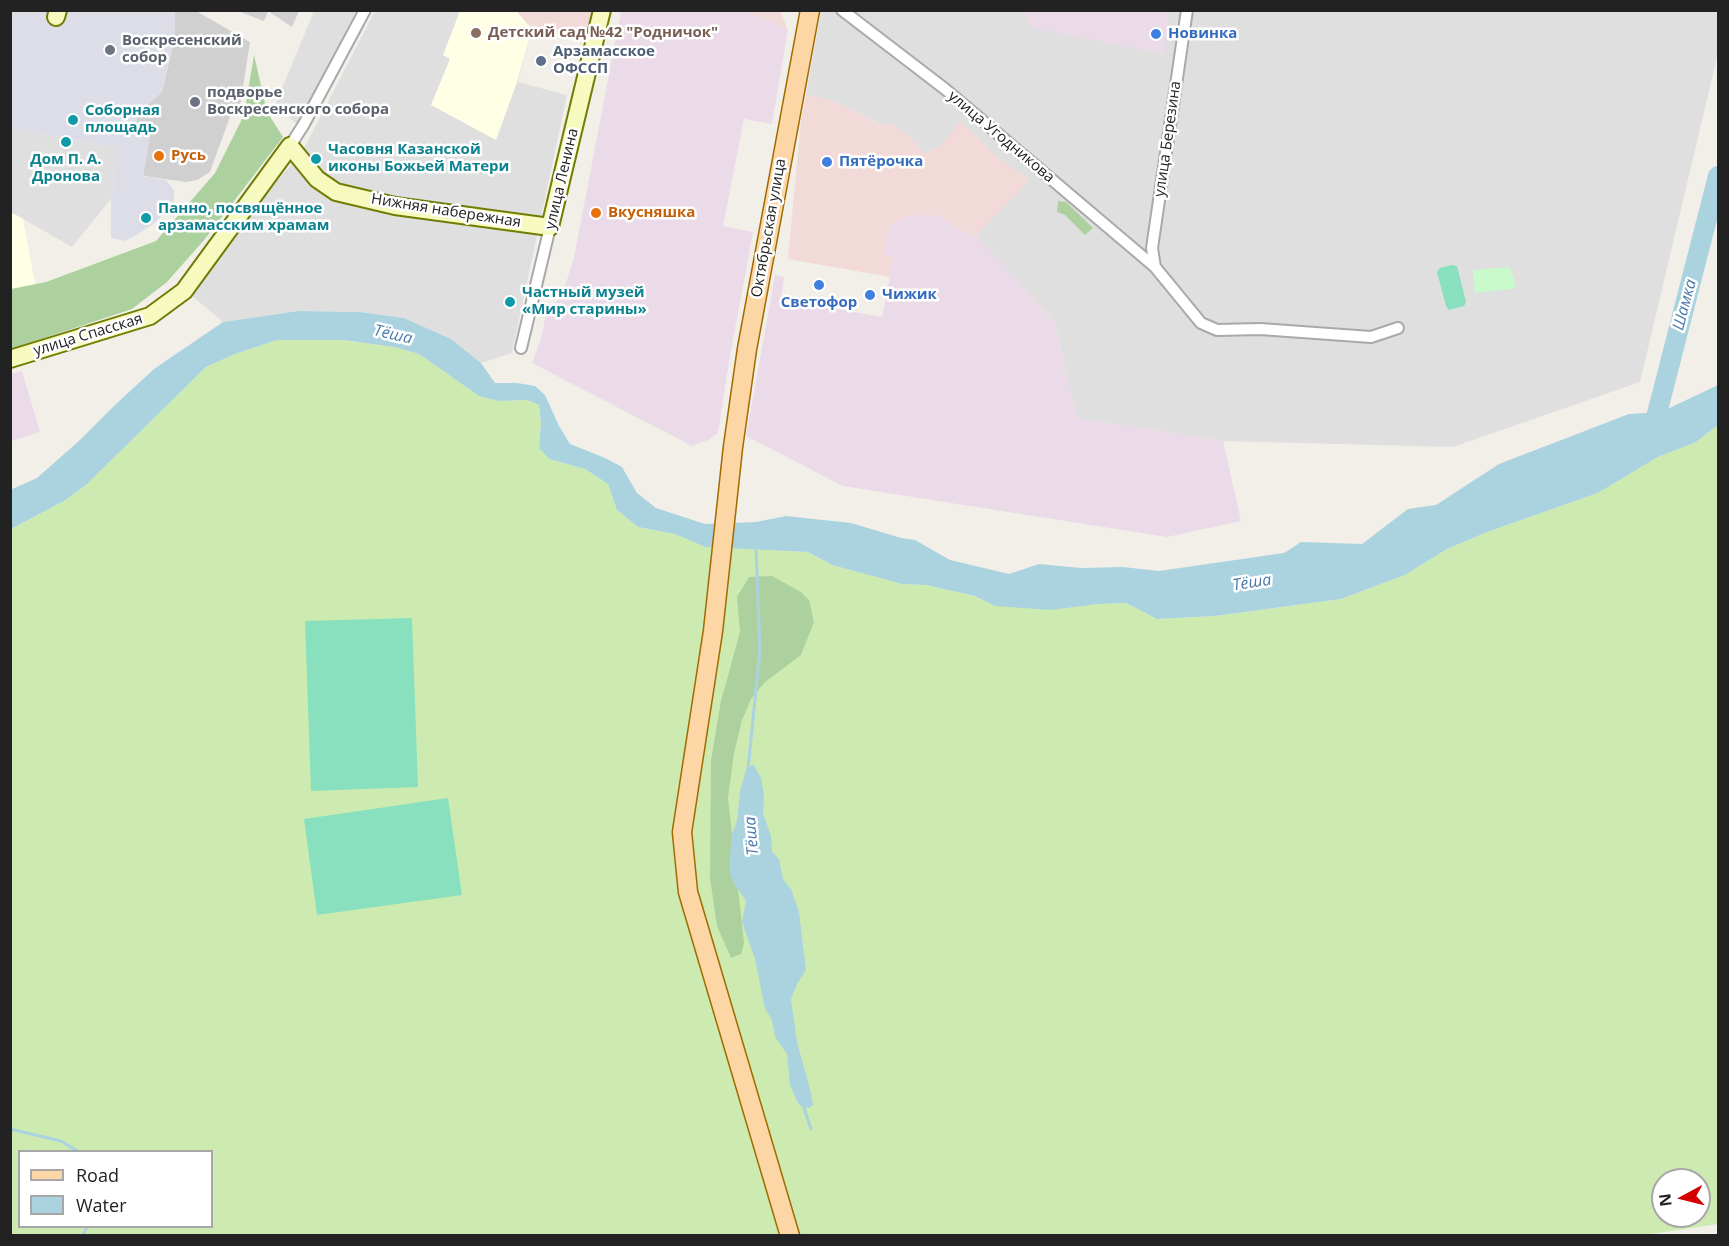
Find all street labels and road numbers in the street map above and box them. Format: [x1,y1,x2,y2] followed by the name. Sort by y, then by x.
[1151,80,1185,198] street label: улица Березина
[944,87,1058,187] street label: улица Угодникова
[542,127,582,231] street label: улица Ленина
[748,157,790,299] street label: Октябрьская улица
[370,190,522,232] street label: Нижняя набережная
[31,310,145,360] street label: улица Спасская

